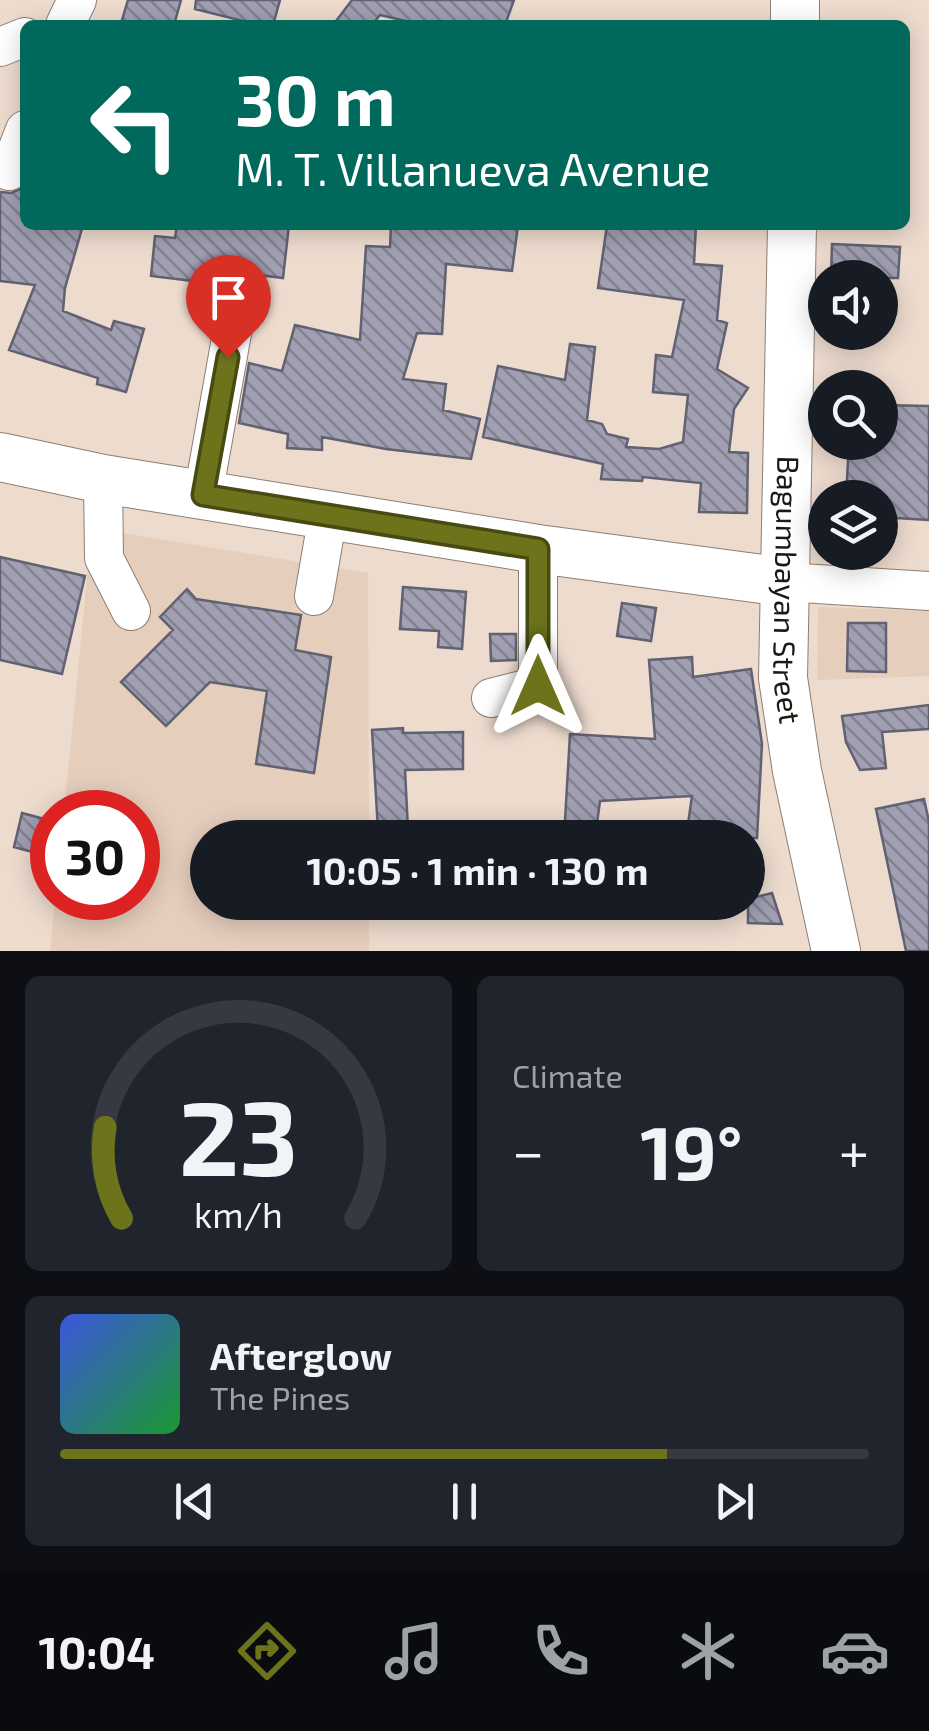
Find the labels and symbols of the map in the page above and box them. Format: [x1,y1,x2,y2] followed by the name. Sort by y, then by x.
[186,255,271,358] pin
[767,455,810,726] street label: Bagumbayan Street
[486,634,590,738] position arrow
[30,790,160,920] speed limit sign: 30

